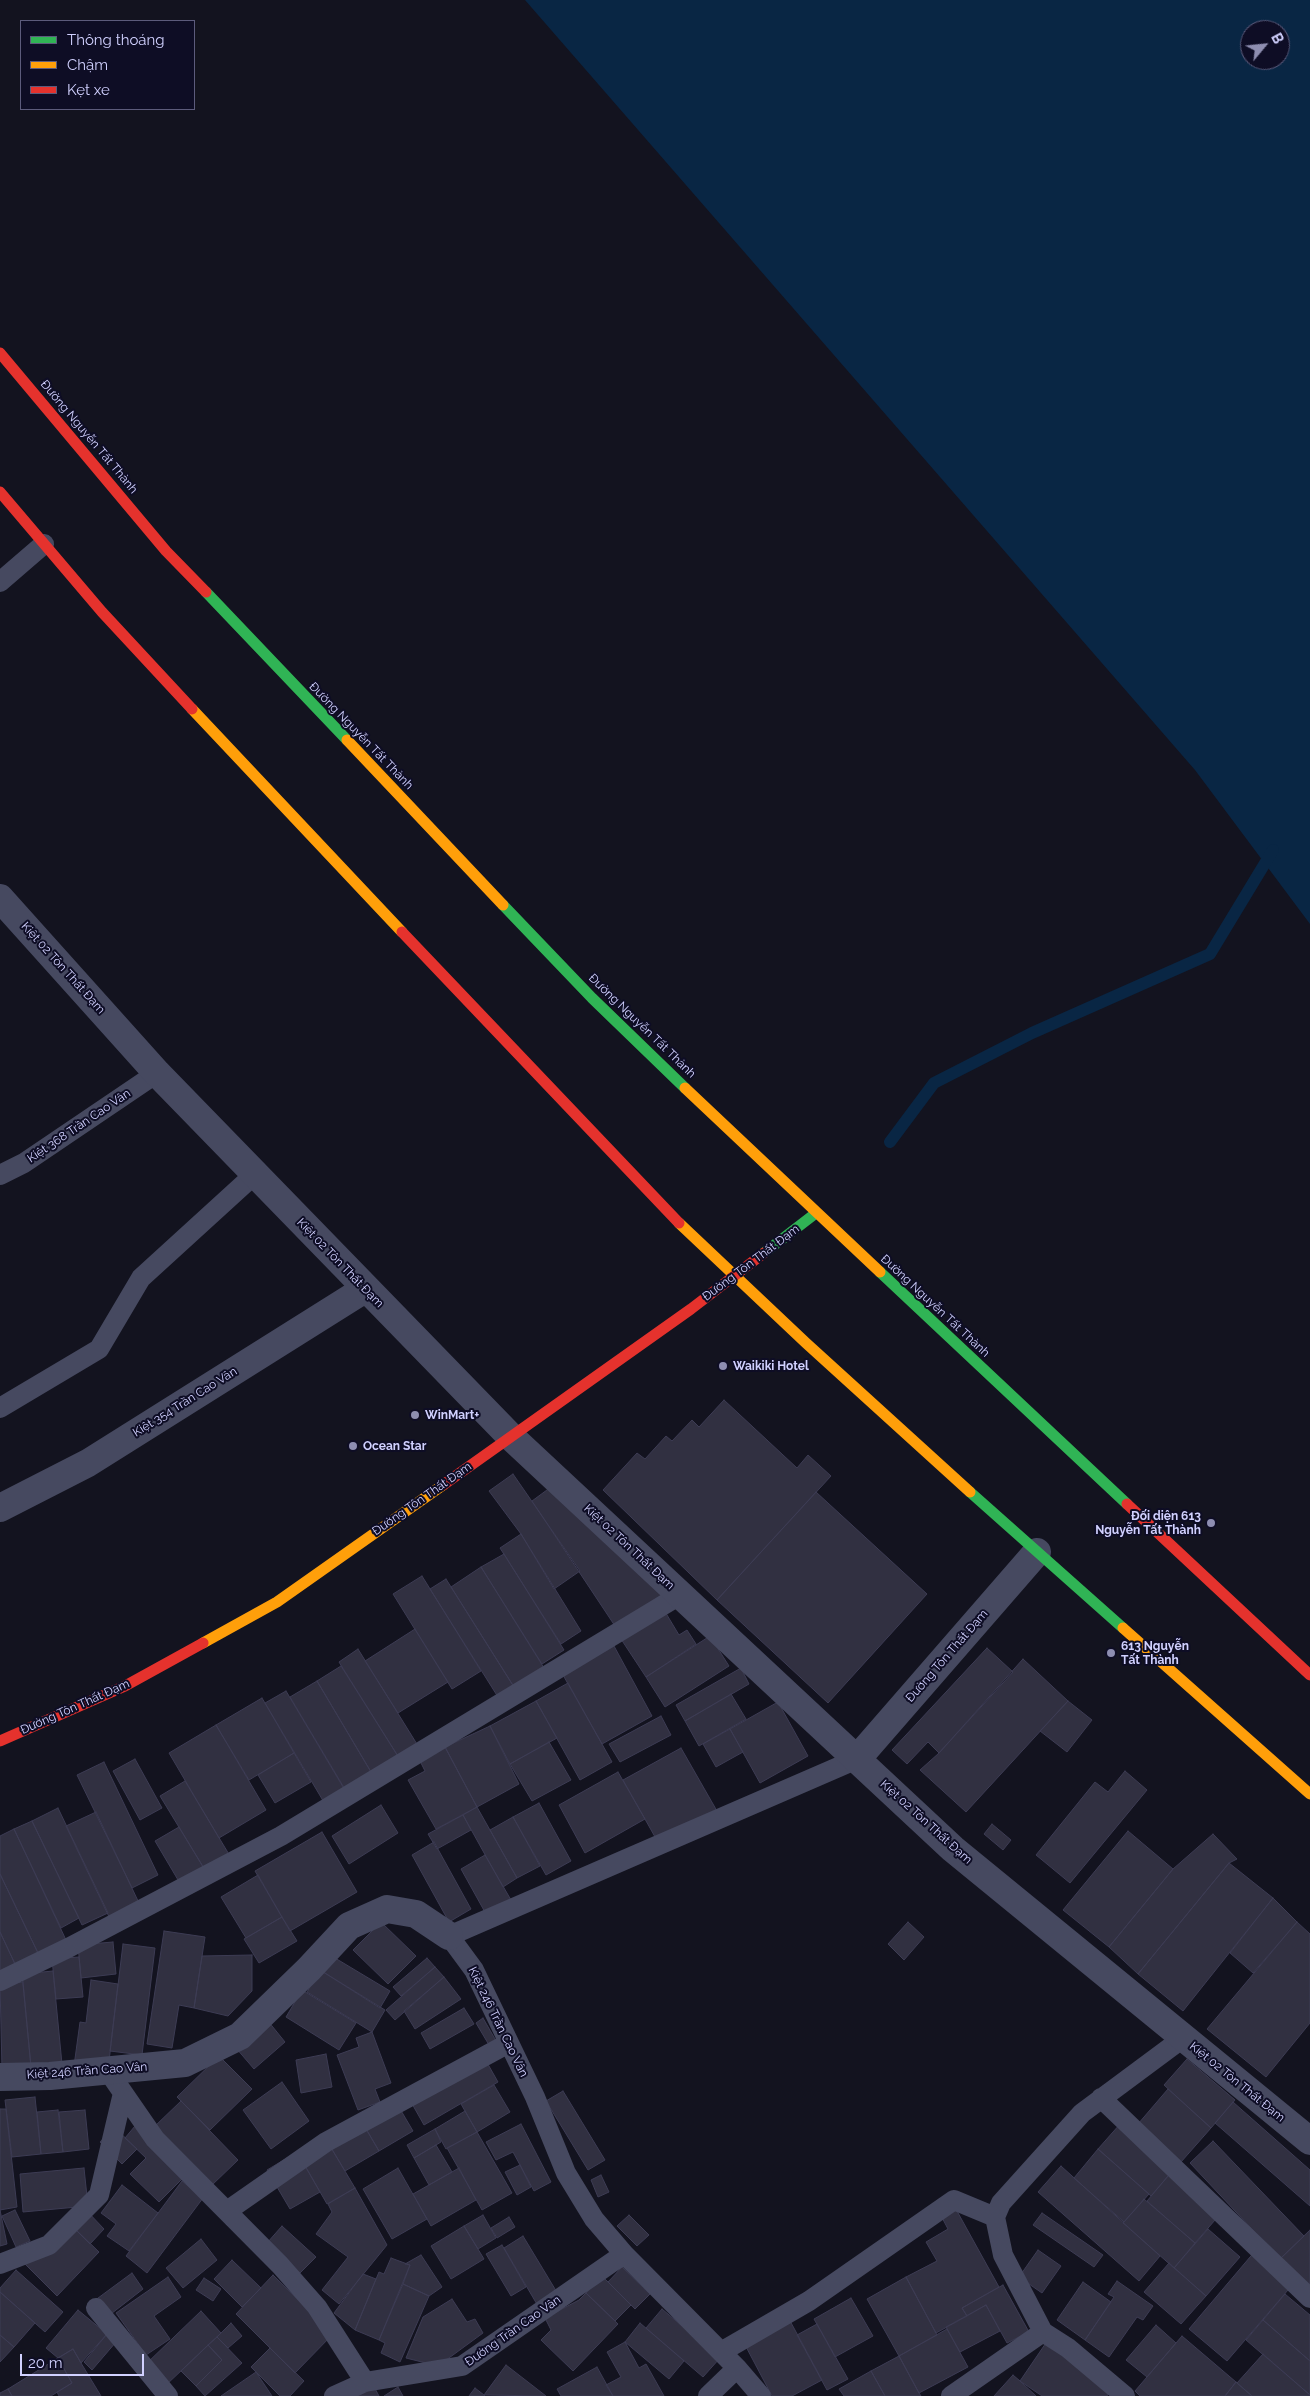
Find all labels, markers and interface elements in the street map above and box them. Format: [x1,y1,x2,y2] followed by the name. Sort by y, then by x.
[20,20,195,110] legend
[1240,20,1290,70] north arrow
[1268,30,1287,46] text: B
[67,31,165,49] text: Thông thoáng
[67,56,108,74] text: Chậm
[67,81,110,99] text: Kẹt xe
[37,377,141,497] street label: Đường Nguyễn Tất Thành
[306,679,416,793] street label: Đường Nguyễn Tất Thành
[18,919,108,1017] street label: Kiệt 02 Tôn Thất Đạm
[585,971,699,1081] street label: Đường Nguyễn Tất Thành
[25,1086,133,1166] street label: Kiệt 368 Trần Cao Vân
[294,1215,386,1311] street label: Kiệt 02 Tôn Thất Đạm
[700,1222,802,1304] street label: Đường Tôn Thất Đạm
[878,1252,992,1360] street label: Đường Nguyễn Tất Thành
[733,1359,809,1373] place label: Waikiki Hotel
[717,1360,729,1372] marker: Waikiki Hotel
[130,1364,240,1440] street label: Kiệt 354 Trần Cao Vân
[425,1408,479,1422] place label: WinMart+
[409,1409,421,1421] marker: WinMart+
[363,1439,426,1453] place label: Ocean Star
[347,1440,359,1452] marker: Ocean Star
[370,1459,474,1539] street label: Đường Tôn Thất Đạm
[581,1501,677,1593] street label: Kiệt 02 Tôn Thất Đạm
[1095,1509,1201,1537] place label: Đối diện 613 Nguyễn Tất Thành
[1205,1517,1217,1529] marker: Đối diện 613 Nguyễn Tất Thành
[903,1607,991,1705] street label: Đường Tôn Thất Đạm
[1121,1639,1189,1667] place label: 613 Nguyễn Tất Thành
[1105,1647,1117,1659] marker: 613 Nguyễn Tất Thành
[18,1676,132,1738] street label: Đường Tôn Thất Đạm
[877,1777,975,1867] street label: Kiệt 02 Tôn Thất Đạm
[465,1965,531,2079] street label: Kiệt 246 Trần Cao Vân
[1186,2039,1288,2125] street label: Kiệt 02 Tôn Thất Đạm
[26,2060,148,2082] street label: Kiệt 246 Trần Cao Vân
[462,2293,564,2369] street label: Đường Trần Cao Vân
[22,2344,146,2376] scale bar
[28,2354,63,2372] text: 20 m

